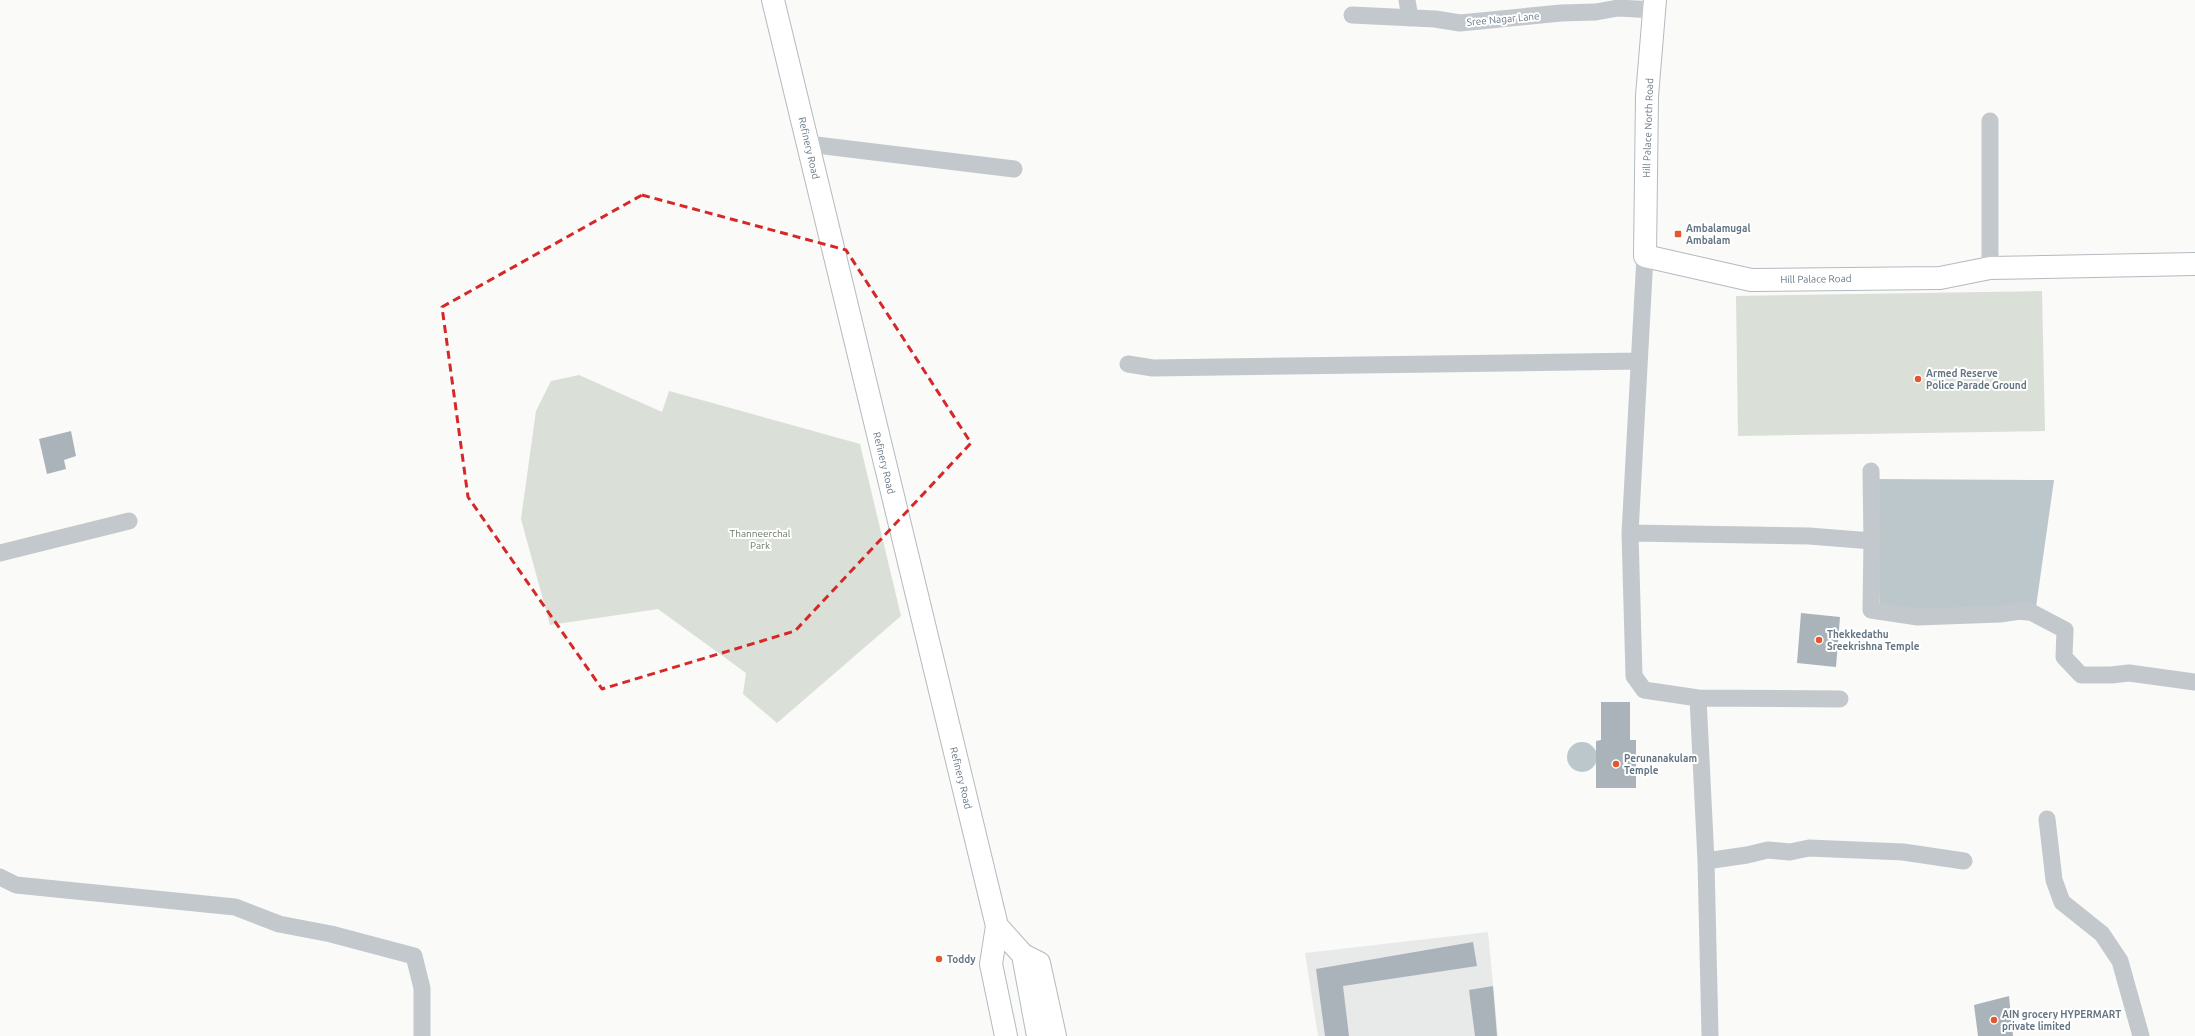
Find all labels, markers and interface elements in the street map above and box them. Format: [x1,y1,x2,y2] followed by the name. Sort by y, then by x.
[1466,10,1540,28] street label: Sree Nagar Lane
[1641,78,1655,178] street label: Hill Palace North Road
[797,116,822,180] street label: Refinery Road
[1686,223,1750,246] place label: Ambalamugal Ambalam
[1673,229,1683,239] marker: Ambalamugal Ambalam
[1780,273,1852,285] street label: Hill Palace Road
[1926,368,2027,391] place label: Armed Reserve Police Parade Ground
[1913,374,1923,384] marker: Armed Reserve Police Parade Ground
[871,431,897,495] street label: Refinery Road
[730,528,791,551] park label: Thanneerchal Park
[1827,629,1920,652] place label: Thekkedathu Sreekrishna Temple
[1814,635,1824,645] marker: Thekkedathu Sreekrishna Temple
[948,746,974,810] street label: Refinery Road
[1624,753,1697,776] place label: Perunanakulam Temple
[1611,759,1621,769] marker: Perunanakulam Temple
[934,954,944,964] marker: Toddy
[947,954,976,965] place label: Toddy
[2002,1009,2121,1032] place label: AIN grocery HYPERMART private limited
[1989,1015,1999,1025] marker: AIN grocery HYPERMART private limited

